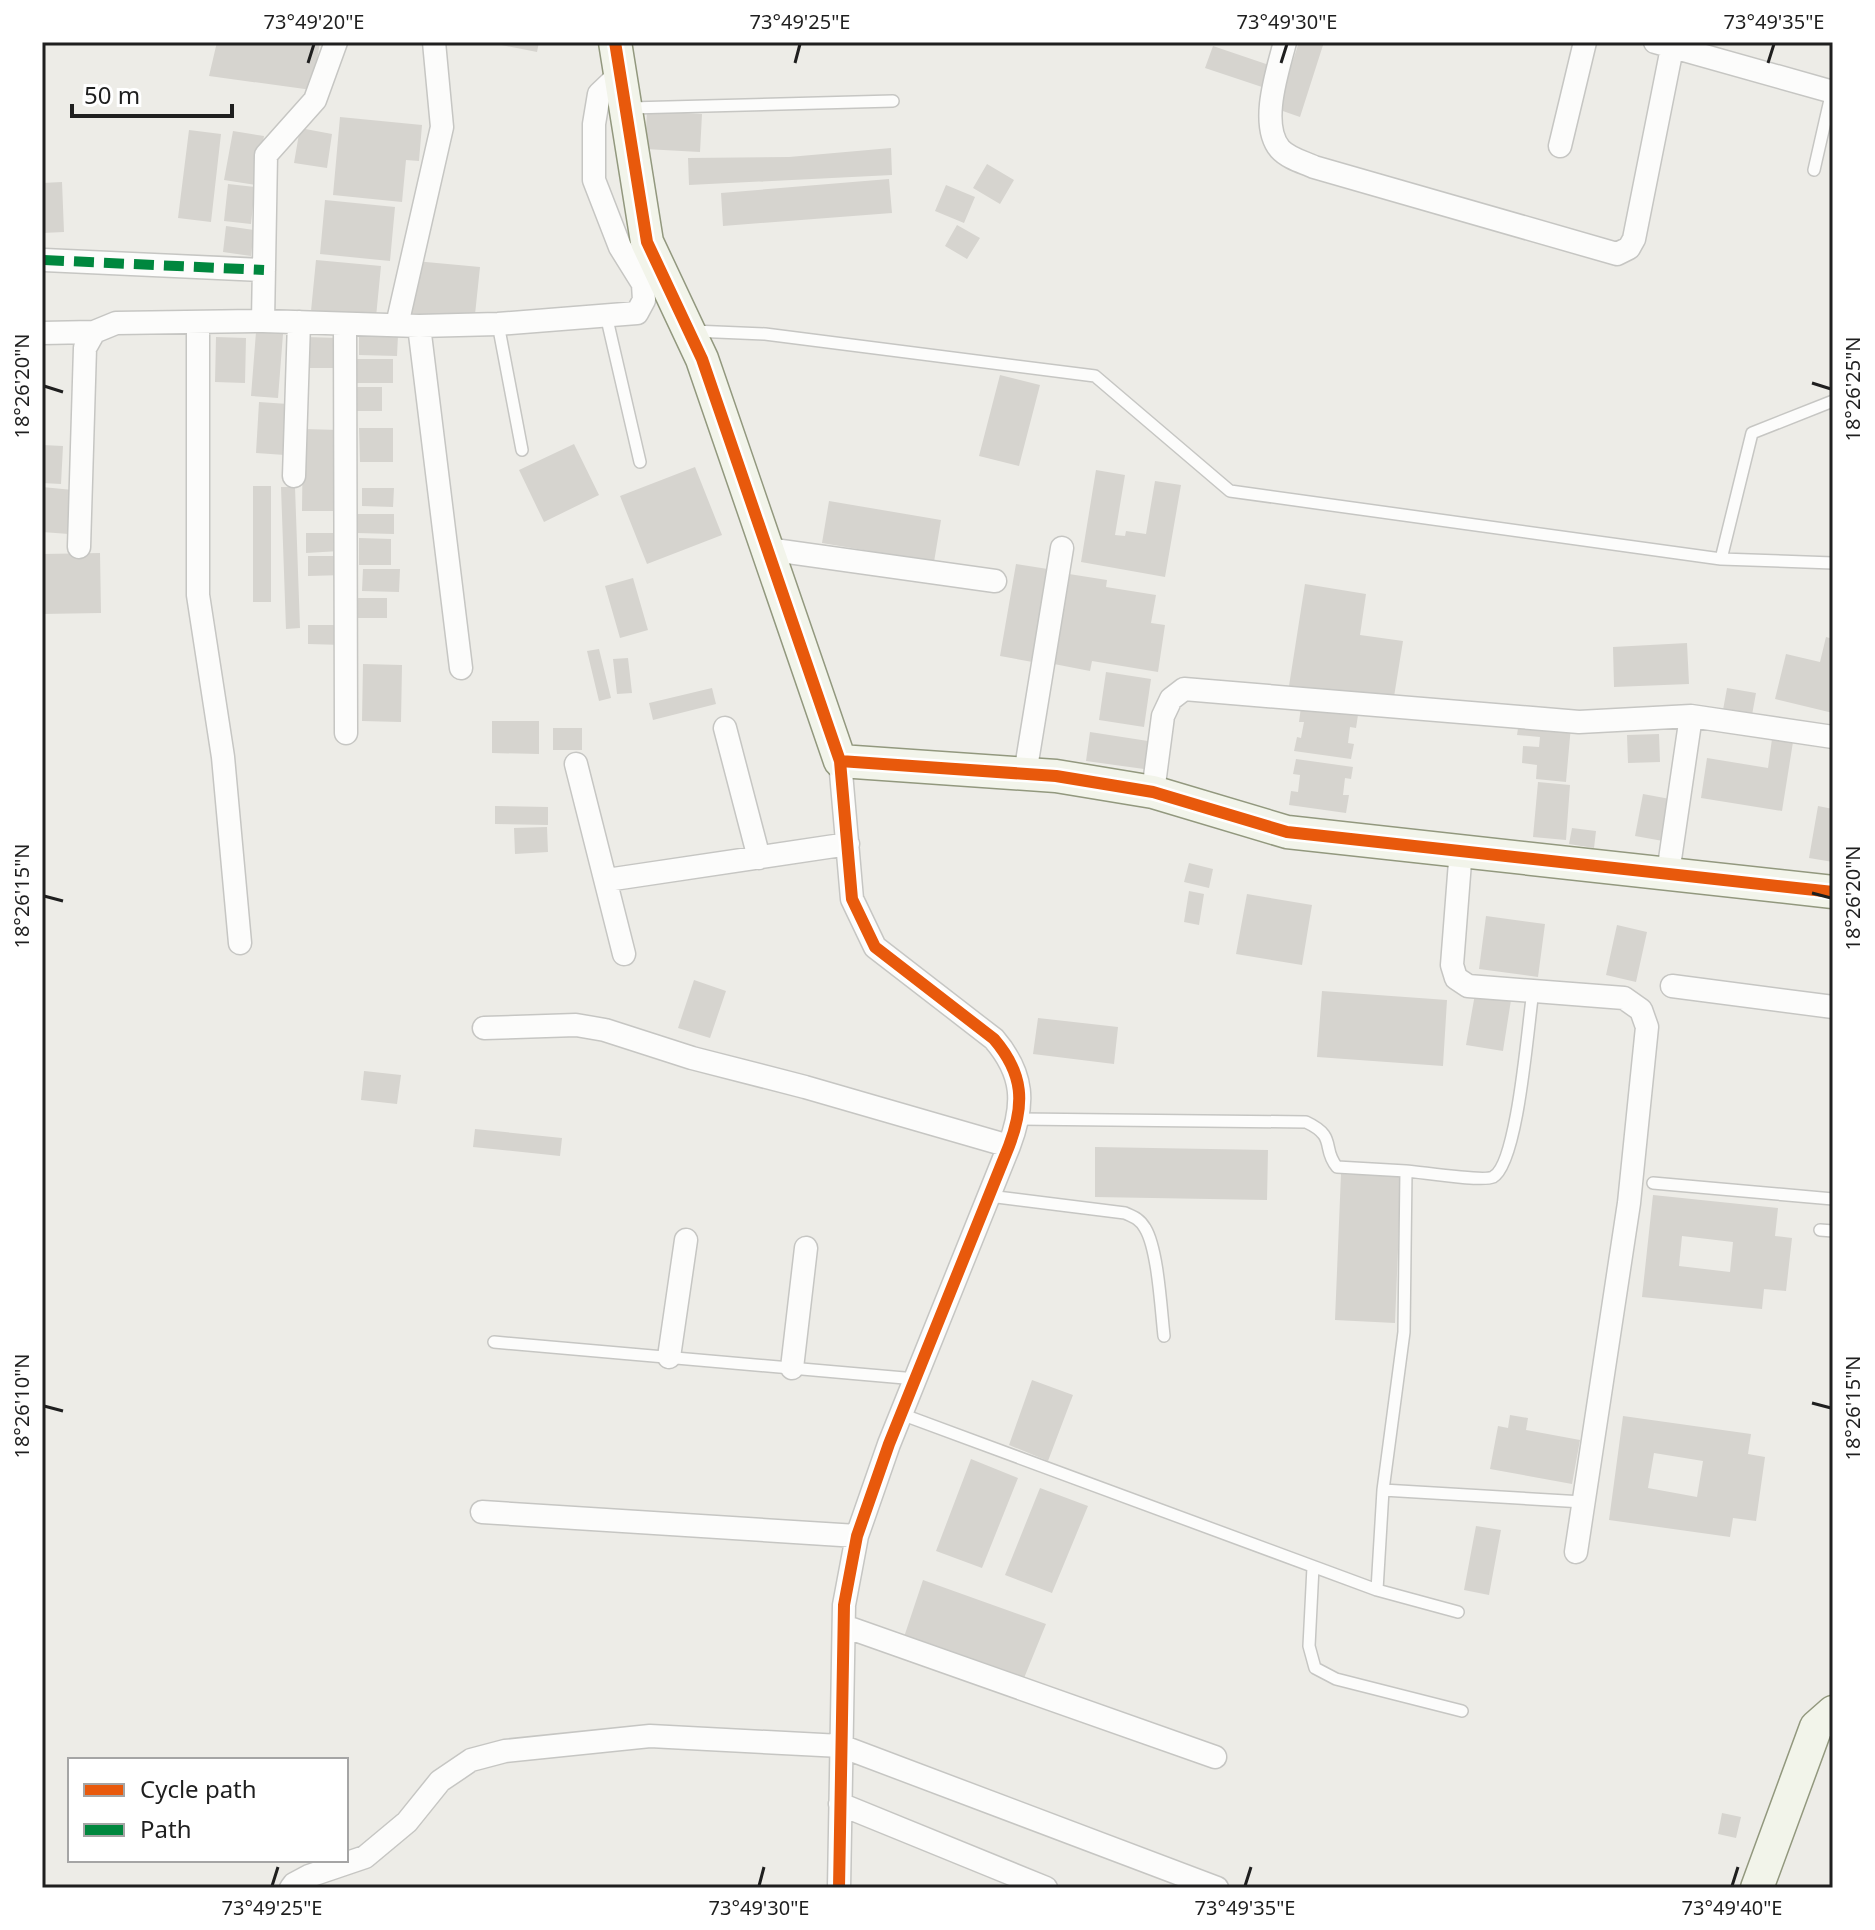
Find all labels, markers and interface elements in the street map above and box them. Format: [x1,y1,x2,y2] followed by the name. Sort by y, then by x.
[264,8,364,35] text: 73°49'20"E
[750,8,850,35] text: 73°49'25"E
[1237,8,1337,35] text: 73°49'30"E
[1724,8,1824,35] text: 73°49'35"E
[72,68,232,118] scale bar
[84,78,140,111] text: 50 m
[8,333,35,439] text: 18°26'20"N
[1839,336,1866,442] text: 18°26'25"N
[8,843,35,949] text: 18°26'15"N
[1839,845,1866,951] text: 18°26'20"N
[8,1353,35,1459] text: 18°26'10"N
[1839,1355,1866,1461] text: 18°26'15"N
[68,1758,348,1862] legend
[140,1772,257,1805] text: Cycle path
[140,1812,191,1845] text: Path
[222,1894,322,1921] text: 73°49'25"E
[709,1894,809,1921] text: 73°49'30"E
[1195,1894,1295,1921] text: 73°49'35"E
[1682,1894,1782,1921] text: 73°49'40"E

